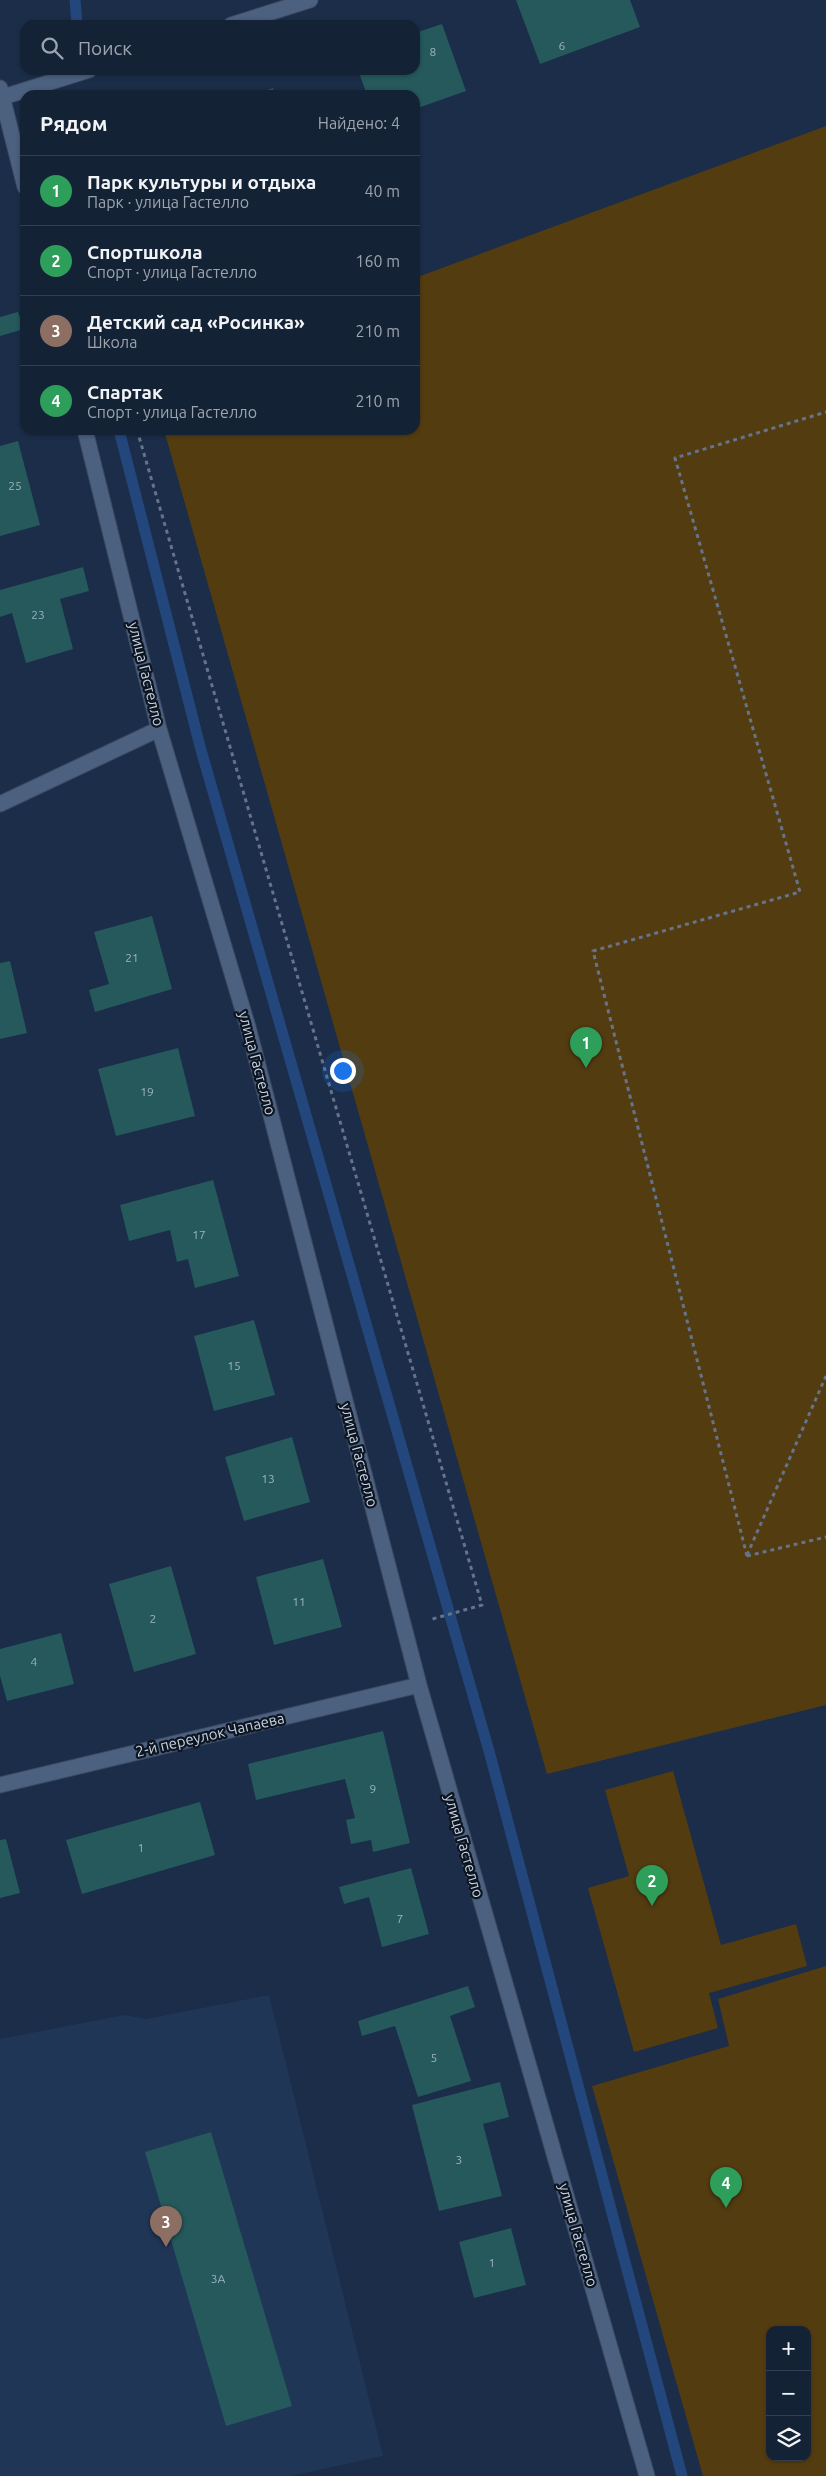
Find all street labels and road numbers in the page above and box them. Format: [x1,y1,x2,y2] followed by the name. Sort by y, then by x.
[125,620,168,728] street label: улица Гастелло
[235,1009,280,1117] street label: улица Гастелло
[337,1401,382,1509] street label: улица Гастелло
[134,1709,286,1760] street label: 2-й переулок Чапаева
[442,1792,487,1900] street label: улица Гастелло
[556,2181,601,2289] street label: улица Гастелло

